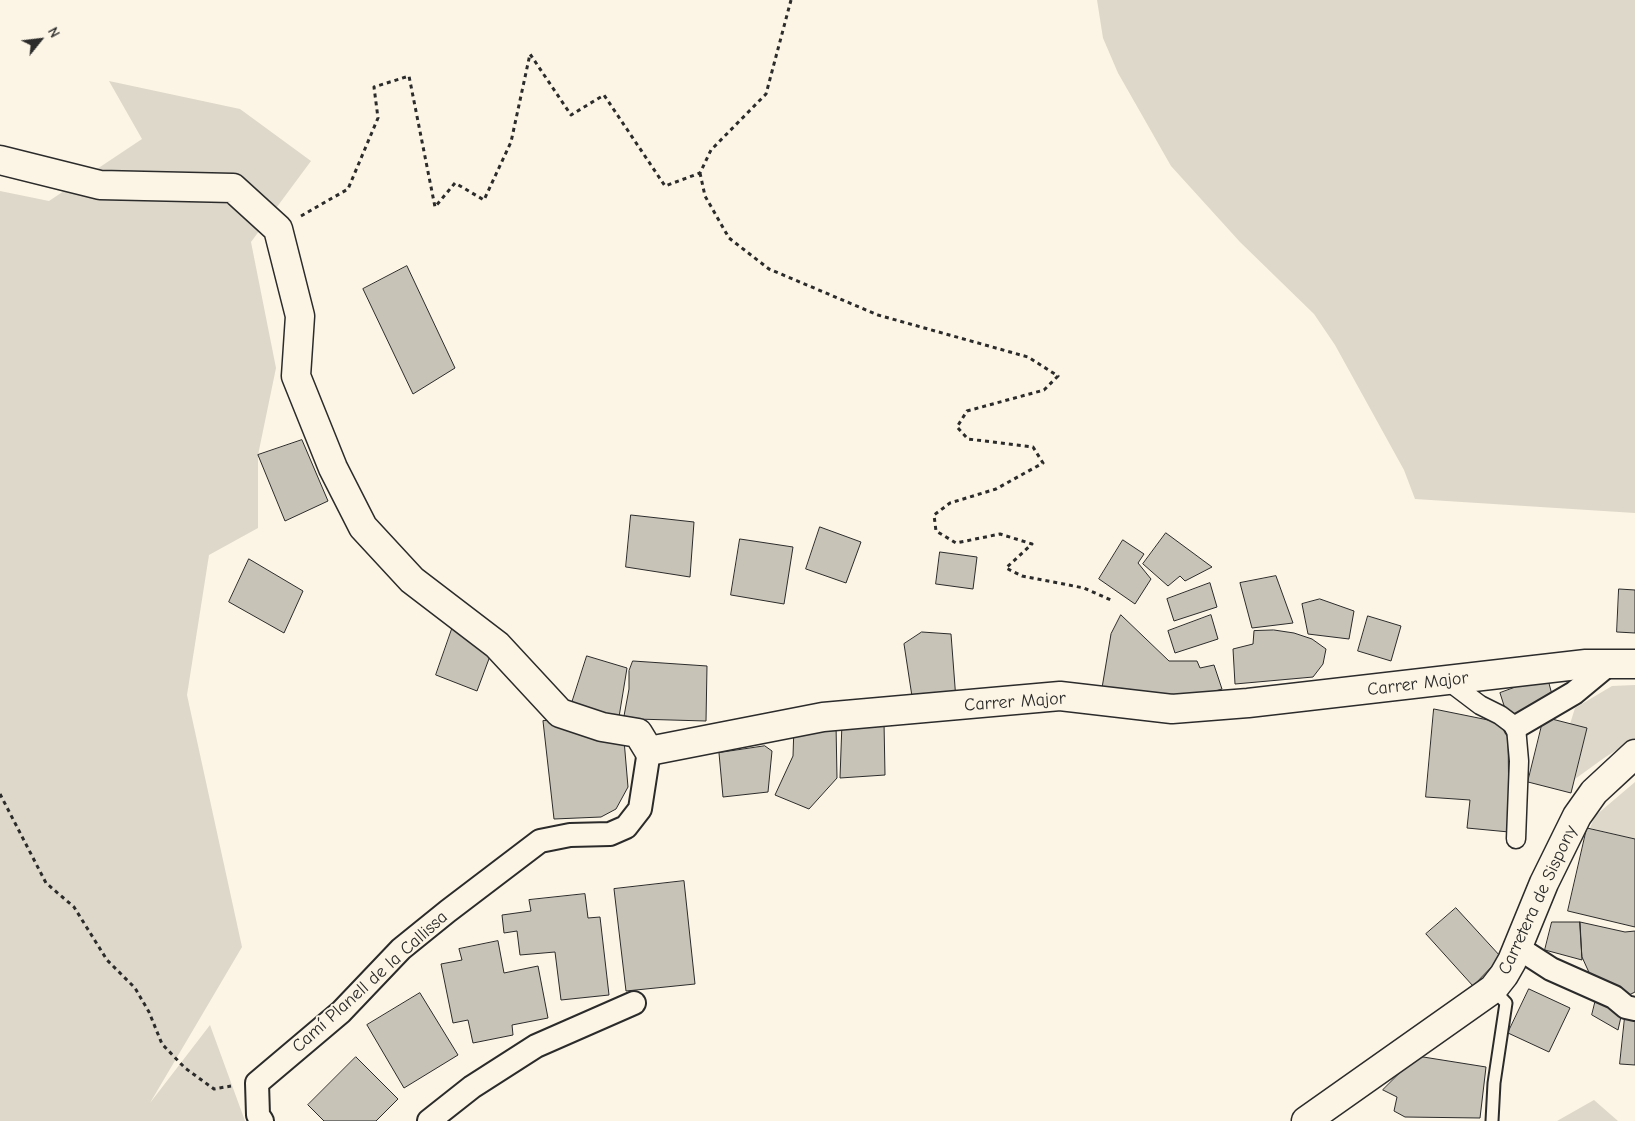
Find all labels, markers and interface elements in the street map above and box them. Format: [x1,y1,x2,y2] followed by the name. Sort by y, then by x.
[15,15,65,65] north arrow
[44,24,63,41] text: N
[1366,667,1470,701] street label: Carrer Major
[963,688,1067,716] street label: Carrer Major
[1494,822,1582,978] street label: Carretera de Sispony
[288,906,452,1058] street label: Camí Planell de la Callissa

